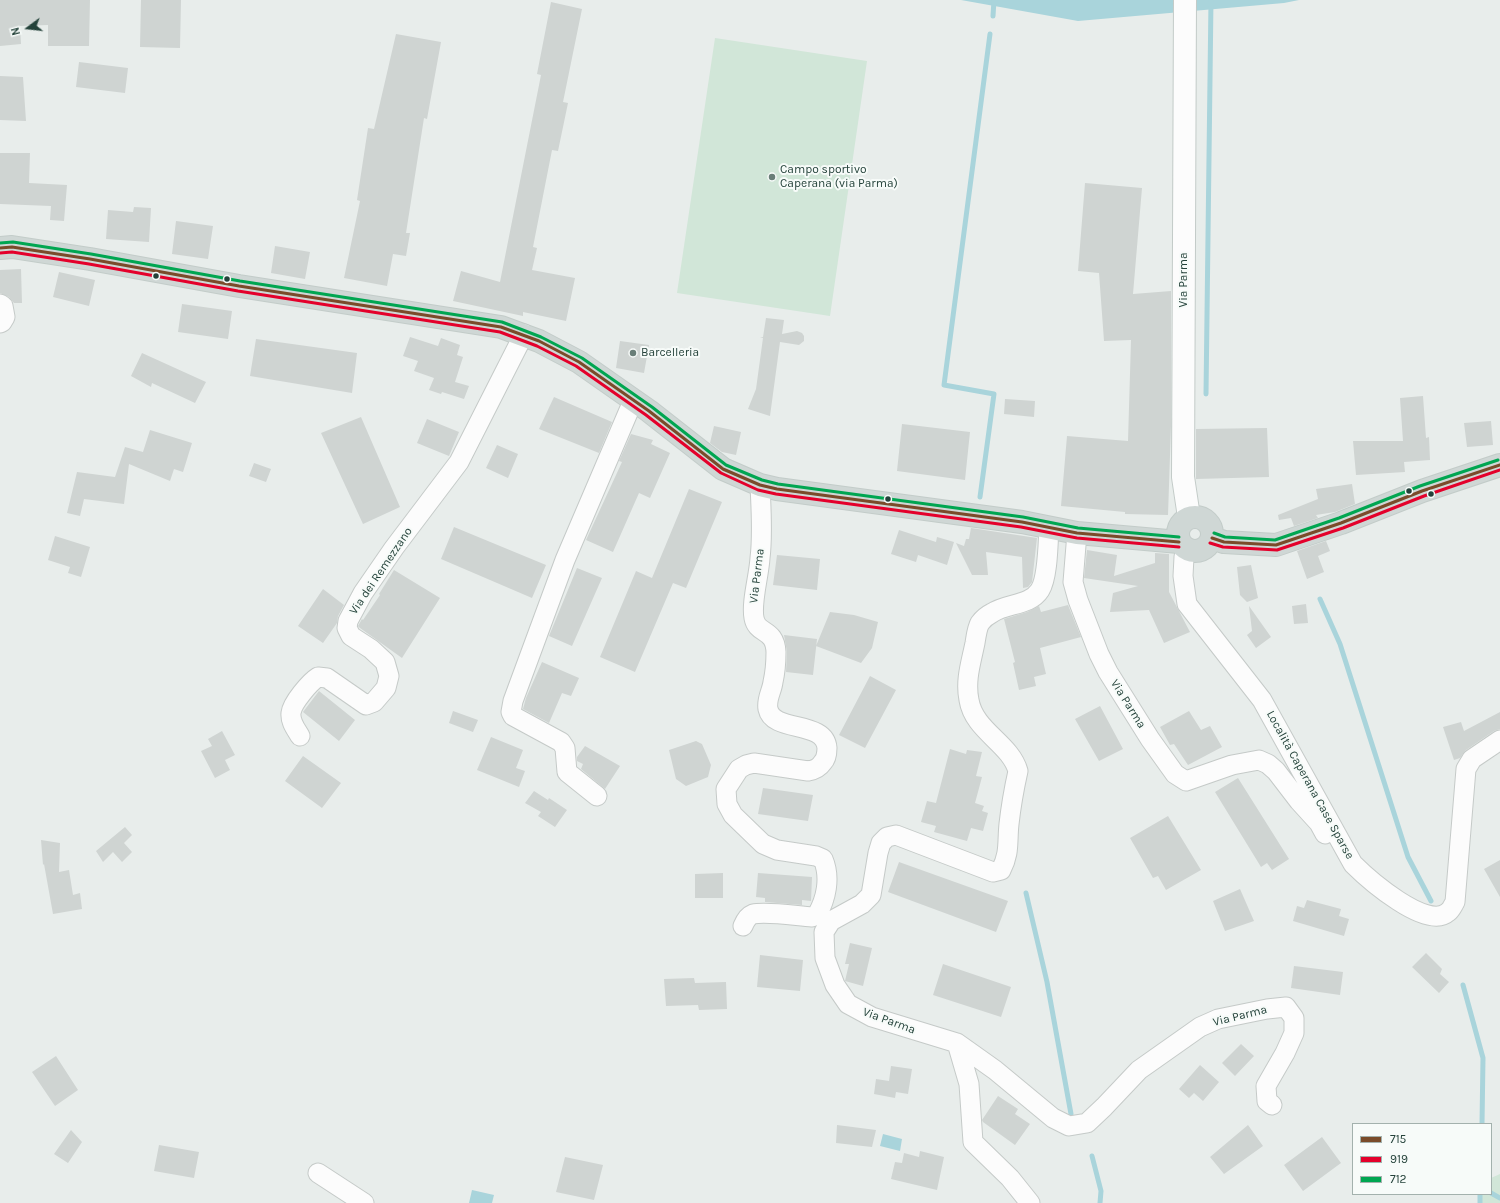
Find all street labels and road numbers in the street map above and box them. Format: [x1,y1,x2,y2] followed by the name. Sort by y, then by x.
[1177,252,1191,308] street label: Via Parma
[346,525,416,617] street label: Via dei Remezzano
[746,548,768,604] street label: Via Parma
[1107,677,1149,731] street label: Via Parma
[1263,708,1357,862] street label: Località Caperana Case Sparse
[1211,1002,1269,1030] street label: Via Parma
[861,1005,917,1037] street label: Via Parma

